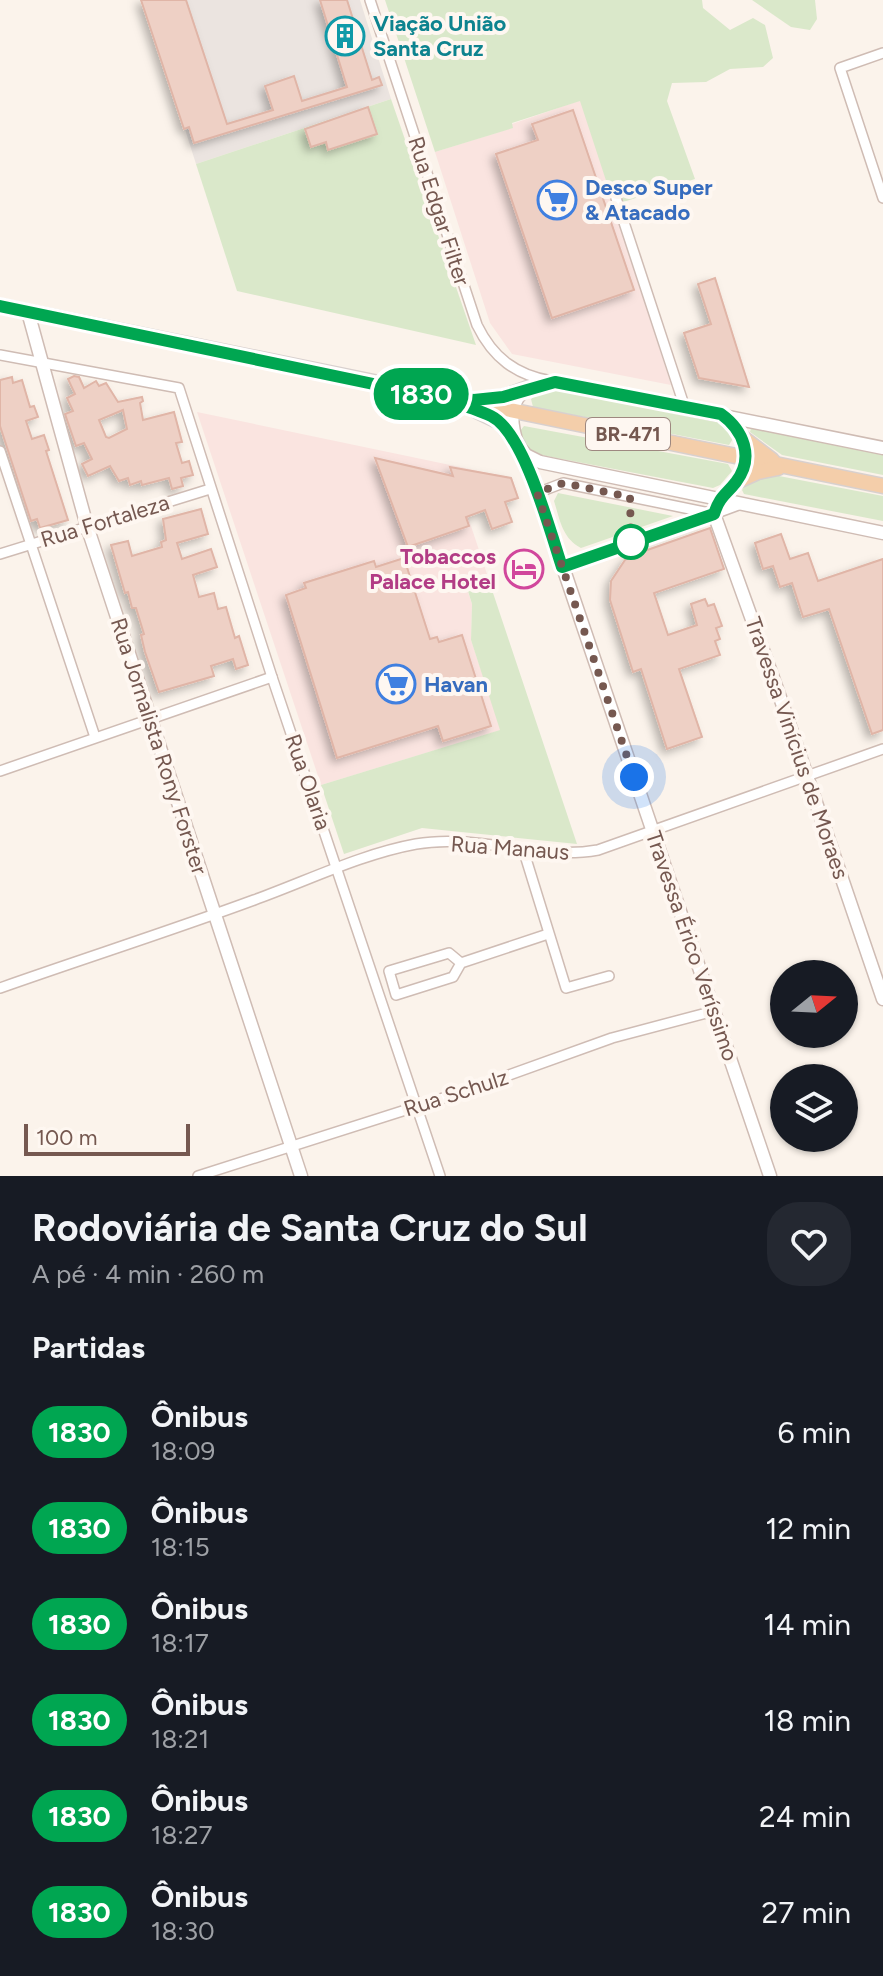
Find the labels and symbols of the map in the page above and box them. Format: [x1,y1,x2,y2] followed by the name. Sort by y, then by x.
[373,10,506,62] place label: Viação União Santa Cruz
[324,15,366,57] building icon: Viação União Santa Cruz
[402,133,476,290] street label: Rua Edgar Filter
[585,174,713,226] place label: Desco Super & Atacado
[536,179,578,221] supermarket icon: Desco Super & Atacado
[365,368,477,420] line badge: 1830
[586,418,670,450] road number: BR-471
[37,489,173,553] street label: Rua Fortaleza
[614,525,648,559] unlabelled marker
[369,543,496,595] place label: Tobaccos Palace Hotel
[503,548,545,590] hotel icon: Tobaccos Palace Hotel
[739,613,855,883] street label: Travessa Vinícius de Moraes
[105,614,213,878] street label: Rua Jornalista Rony Forster
[375,663,417,705] supermarket icon: Havan
[424,671,488,698] place label: Havan
[279,731,337,833] street label: Rua Olaria
[614,757,654,797] your location
[640,827,744,1065] street label: Travessa Érico Veríssimo
[450,830,570,866] street label: Rua Manaus
[770,960,858,1048] north arrow
[400,1063,512,1123] street label: Rua Schulz
[24,1120,190,1156] scale bar

